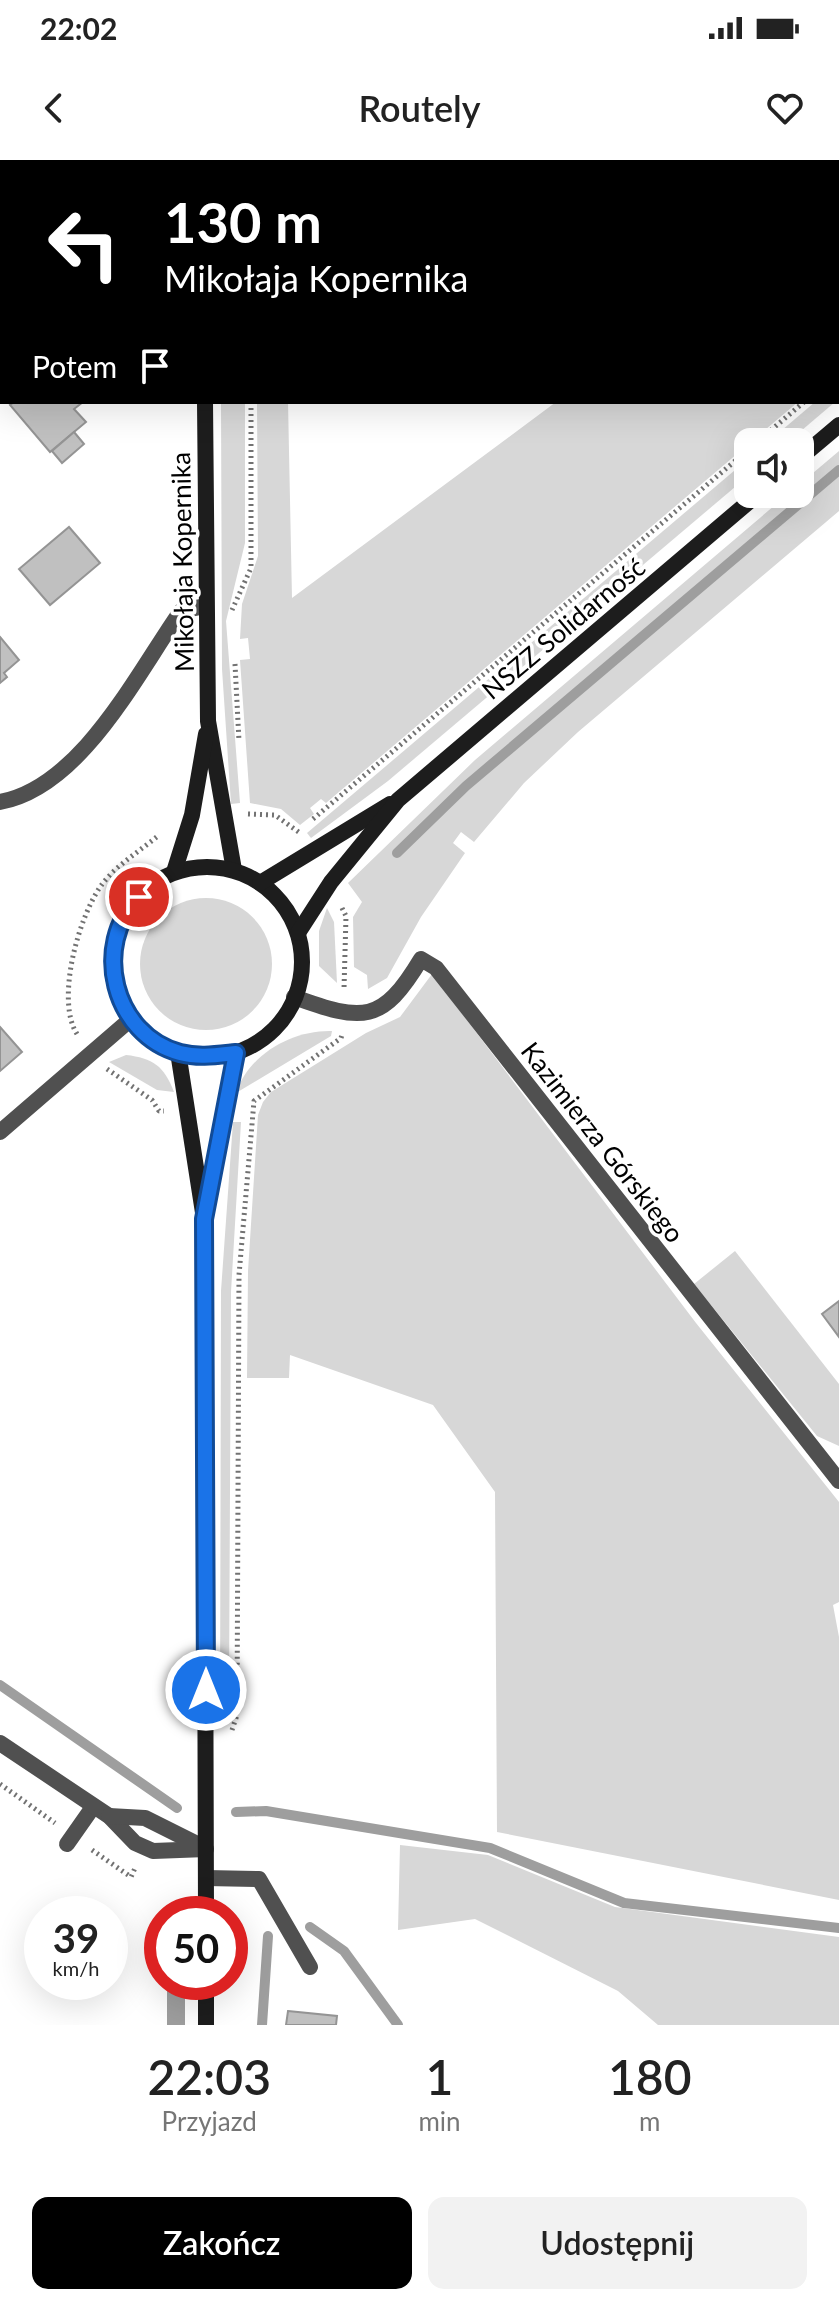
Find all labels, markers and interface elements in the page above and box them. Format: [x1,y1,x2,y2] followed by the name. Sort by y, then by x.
[40,10,117,46] text: 22:02
[32,86,76,130] icon: back
[358,86,481,130] text: Routely
[763,86,807,130] icon: heart
[164,188,322,255] text: 130 m
[32,192,136,296] icon: left
[164,256,468,300] text: Mikołaja Kopernika
[133,344,177,388] icon: arrive
[32,348,117,384] text: Potem
[734,428,814,508] map controls
[734,428,814,508] button: sound
[164,452,200,672] street label: Mikołaja Kopernika
[475,551,651,705] street label: NSZZ Solidarność
[105,863,173,931] pin
[117,875,161,919] icon: arrive
[515,1035,691,1249] street label: Kazimierza Górskiego
[164,1648,248,1732] position arrow
[144,1896,248,2000] speed limit sign: 50
[53,1914,99,1962] text: 39
[53,1956,99,1980] text: km/h
[147,2048,271,2105] text: 22:03
[426,2048,453,2105] text: 1
[608,2048,692,2105] text: 180
[162,2105,257,2137] text: Przyjazd
[418,2105,461,2137] text: min
[639,2105,660,2137] text: m
[32,2197,412,2289] button: Zakończ
[428,2197,807,2289] button: Udostępnij

